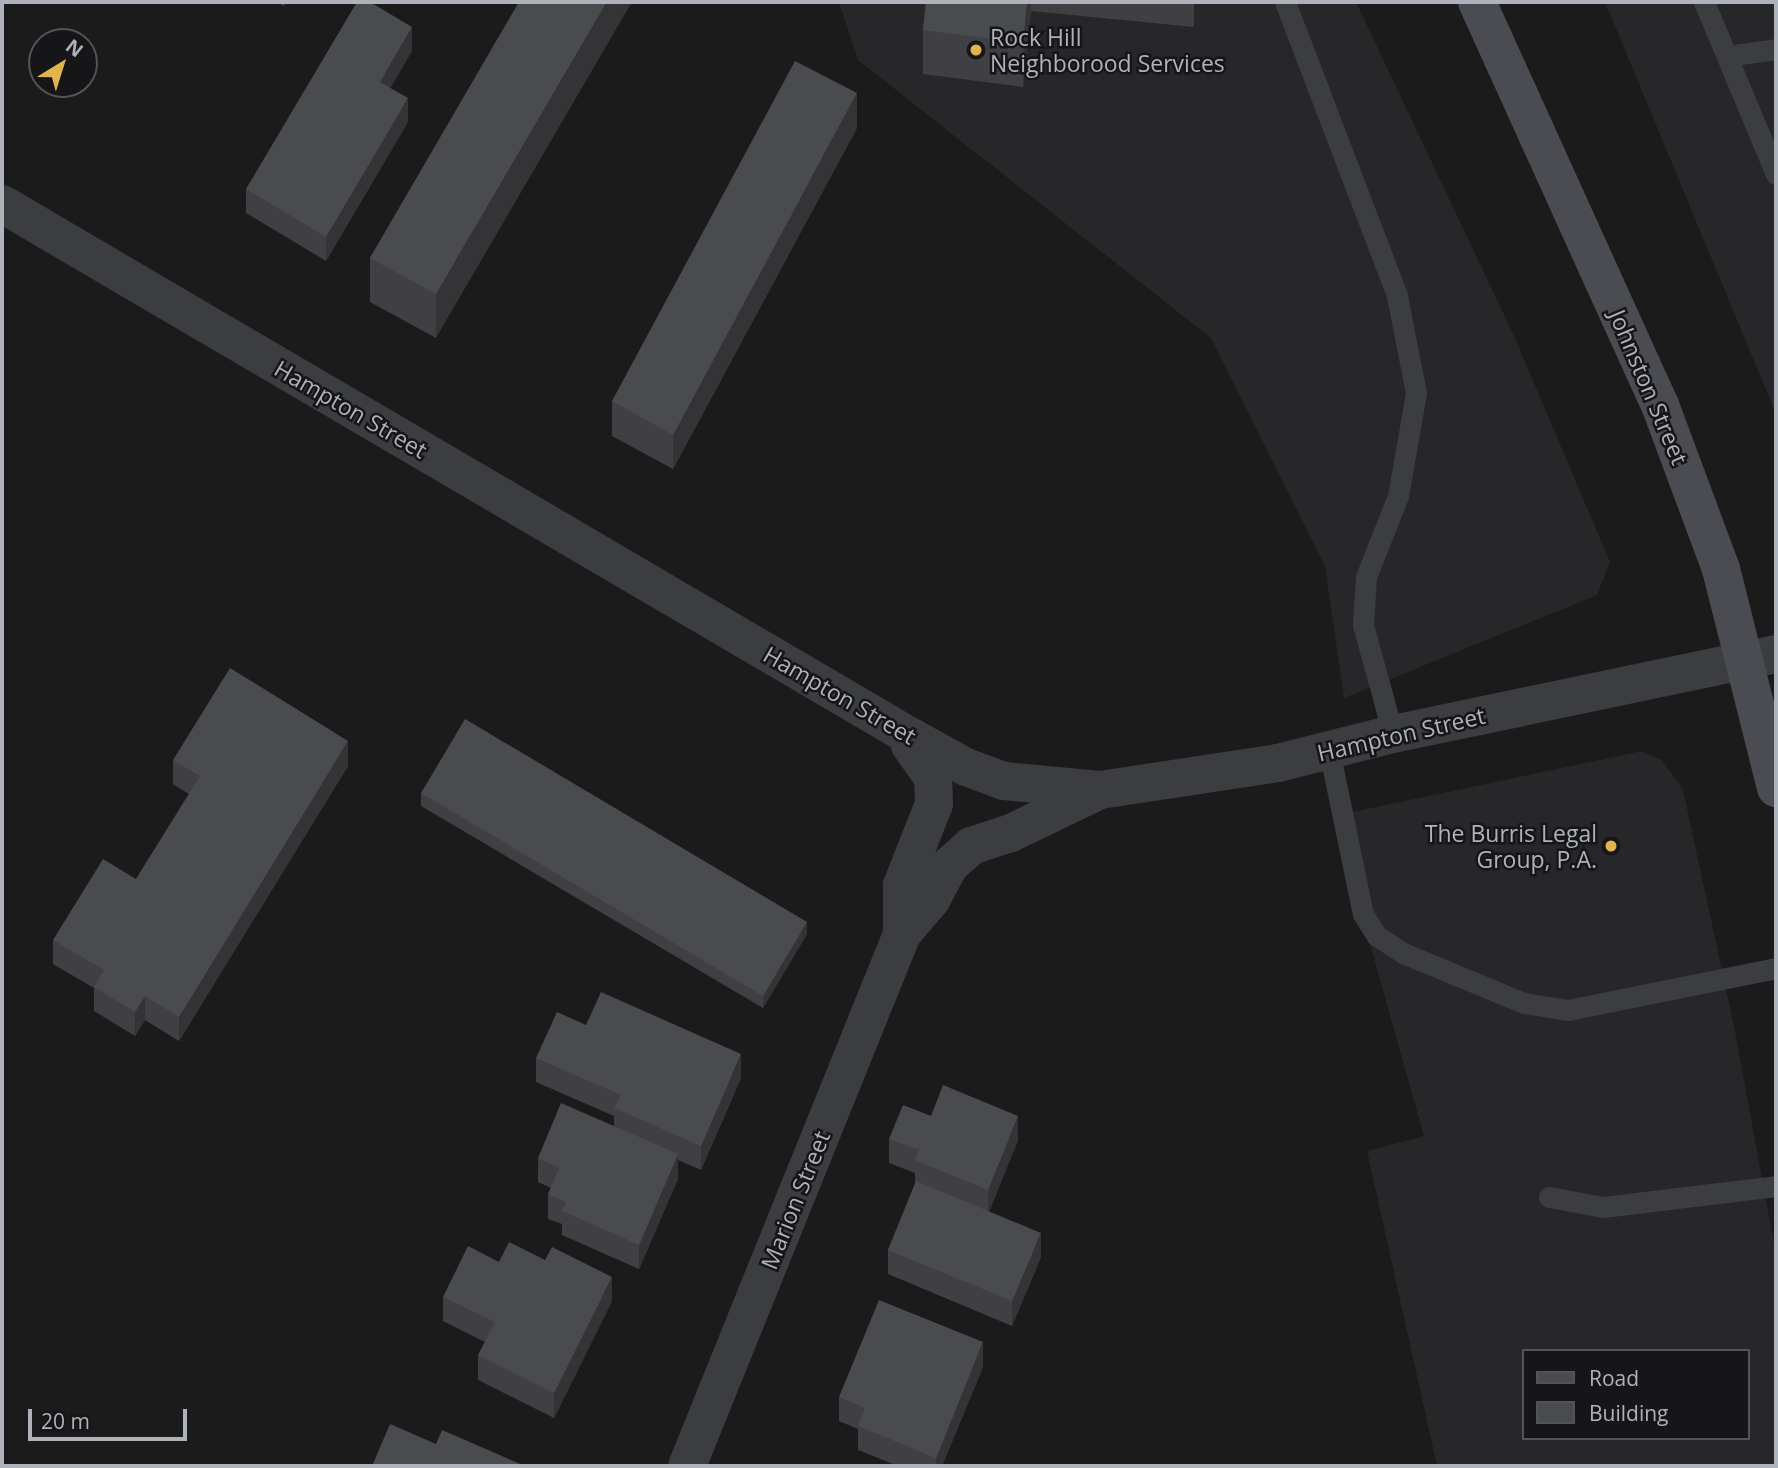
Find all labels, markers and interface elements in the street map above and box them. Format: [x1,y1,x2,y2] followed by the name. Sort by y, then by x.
[990,23,1225,77] place label: Rock Hill Neighborood Services
[28,28,98,98] north arrow
[61,33,89,63] text: N
[968,42,984,58] marker: Rock Hill Neighborood Services
[1604,305,1694,469] street label: Johnston Street
[270,354,432,464] street label: Hampton Street
[759,640,921,750] street label: Hampton Street
[1314,701,1488,767] street label: Hampton Street
[1425,819,1597,873] place label: The Burris Legal Group, P.A.
[1603,838,1619,854] marker: The Burris Legal Group, P.A.
[755,1127,835,1273] street label: Marion Street
[1522,1349,1750,1440] legend
[1589,1364,1639,1392] text: Road
[32,1394,191,1438] scale bar
[1589,1399,1668,1427] text: Building
[41,1407,90,1435] text: 20 m

